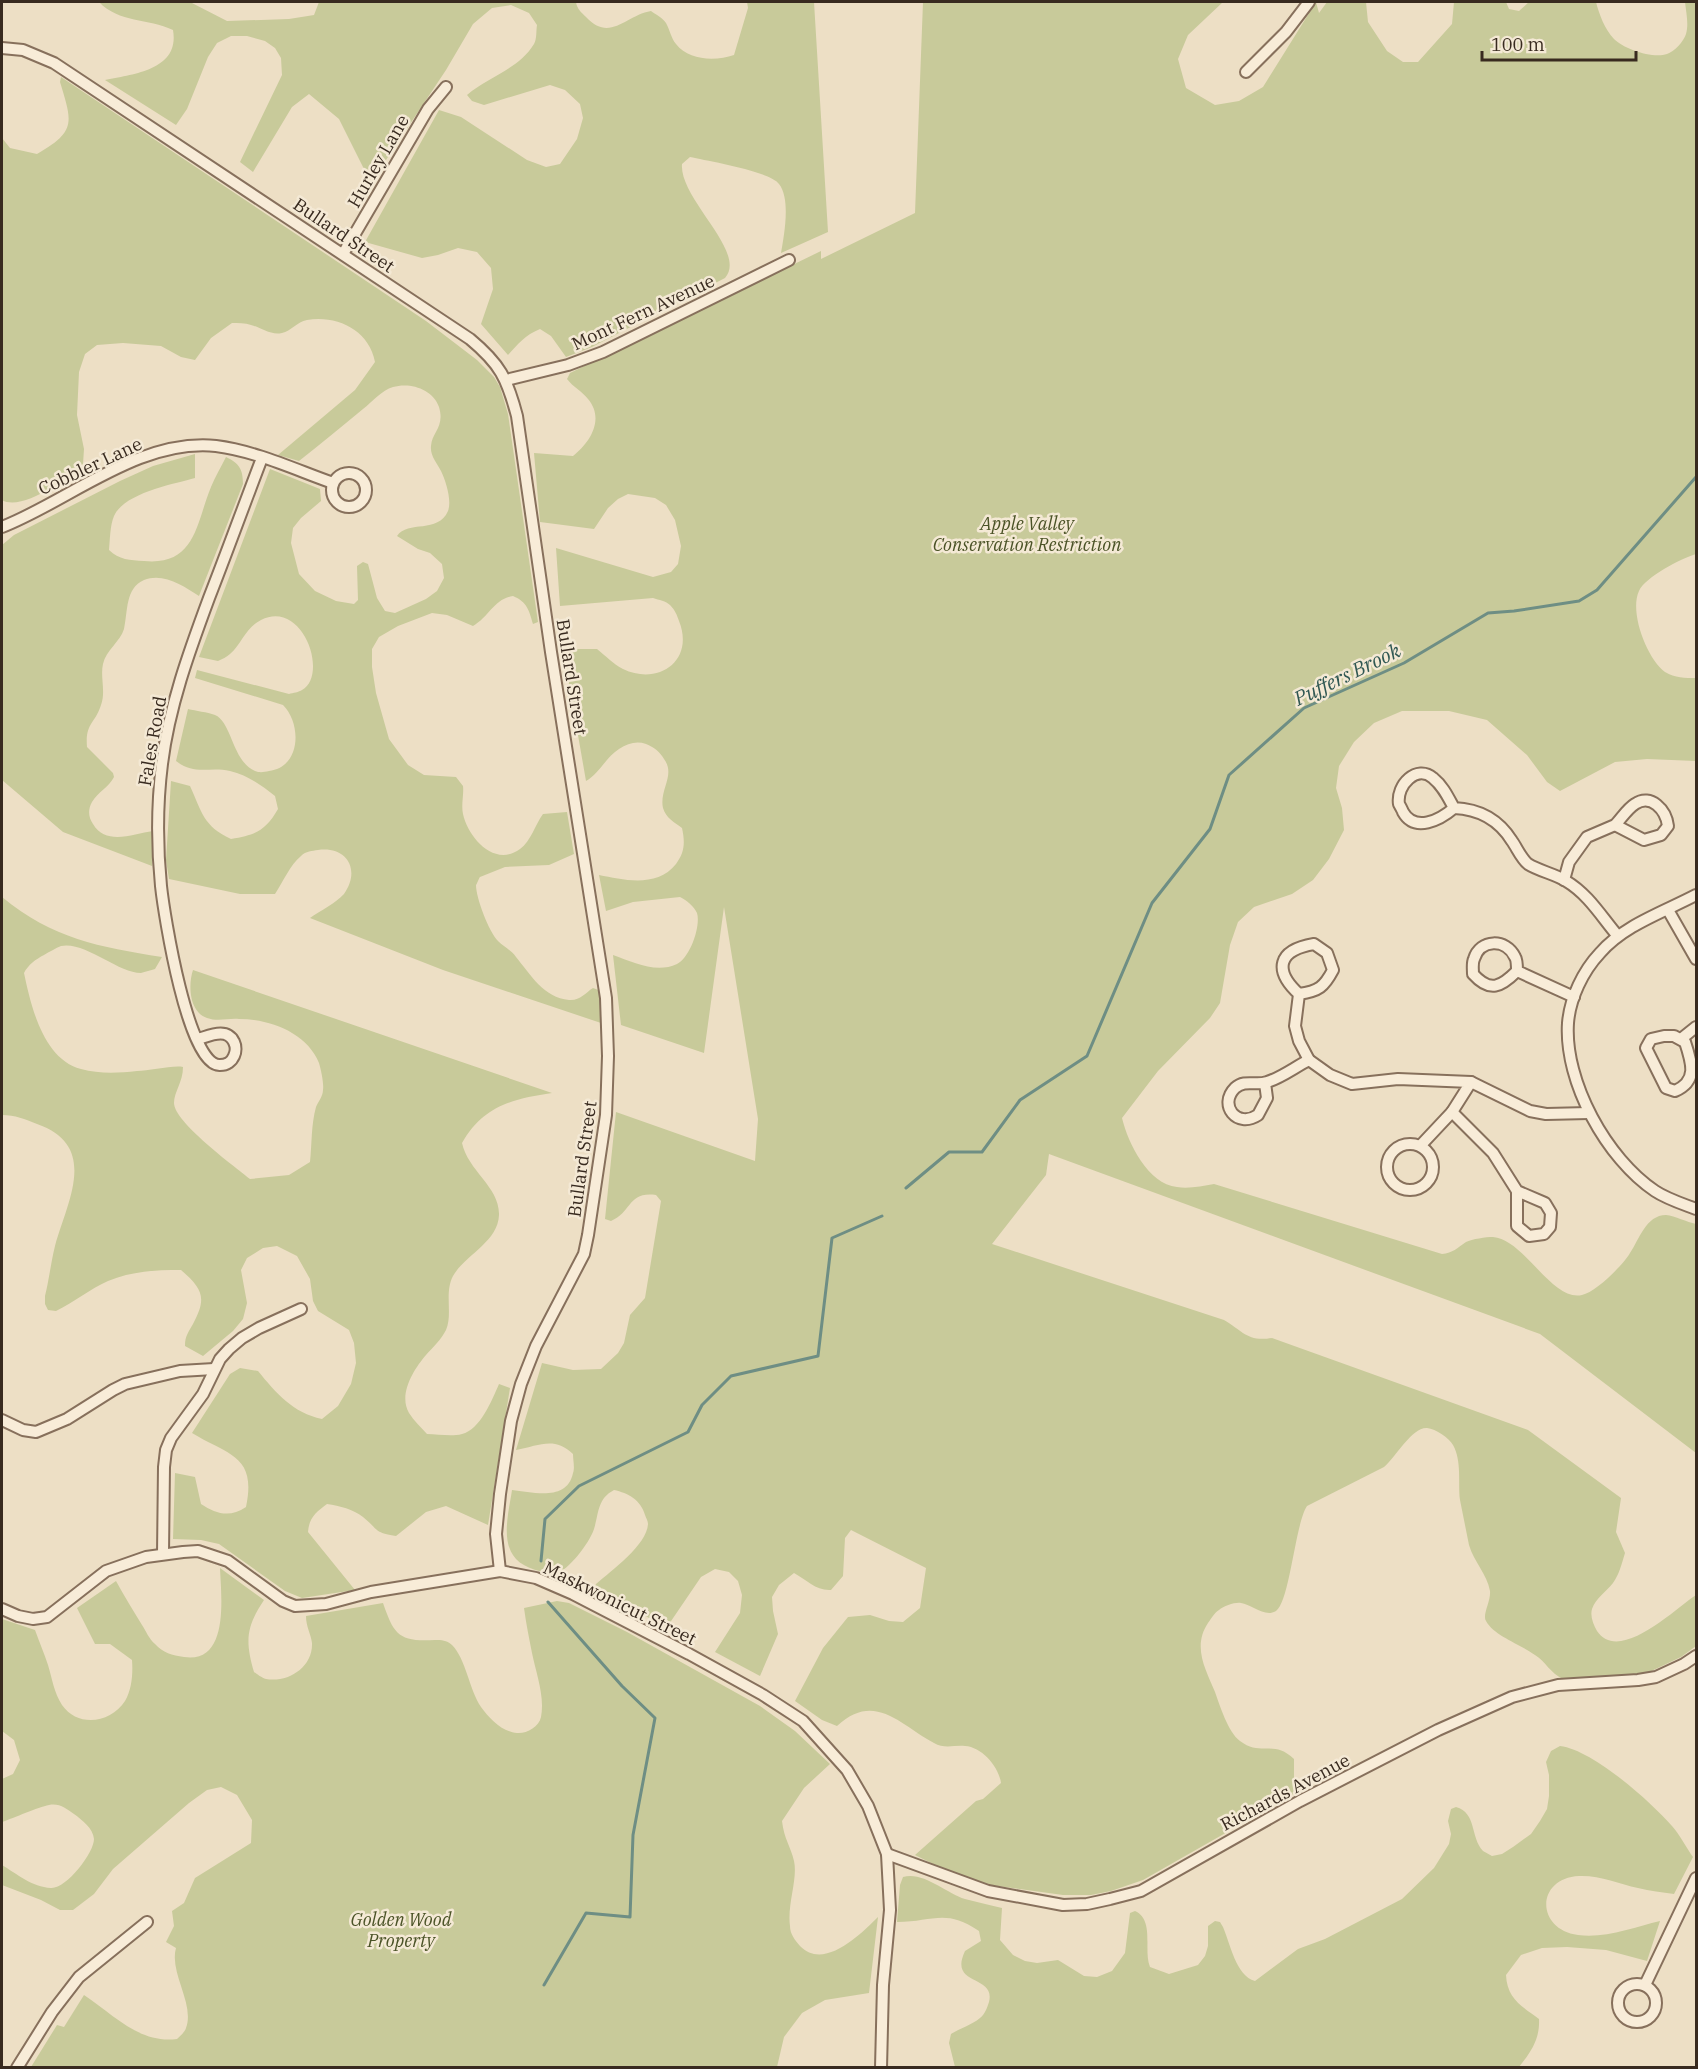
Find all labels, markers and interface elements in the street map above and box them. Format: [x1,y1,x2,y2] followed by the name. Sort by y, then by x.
[1482,24,1636,62] scale bar
[1491,33,1545,56] text: 100 m
[342,110,414,212] street label: Hurley Lane
[289,193,399,277] street label: Bullard Street
[568,269,718,355] street label: Mont Fern Avenue
[34,432,146,500] street label: Cobbler Lane
[933,512,1122,556] park label: Apple Valley Conservation Restriction
[551,617,593,737] street label: Bullard Street
[1288,636,1405,712] water label: Puffers Brook
[133,694,171,788] street label: Fales Road
[562,1099,602,1219] street label: Bullard Street
[540,1556,700,1650] street label: Maskwonicut Street
[1216,1748,1354,1836] street label: Richards Avenue
[350,1908,452,1952] park label: Golden Wood Property

